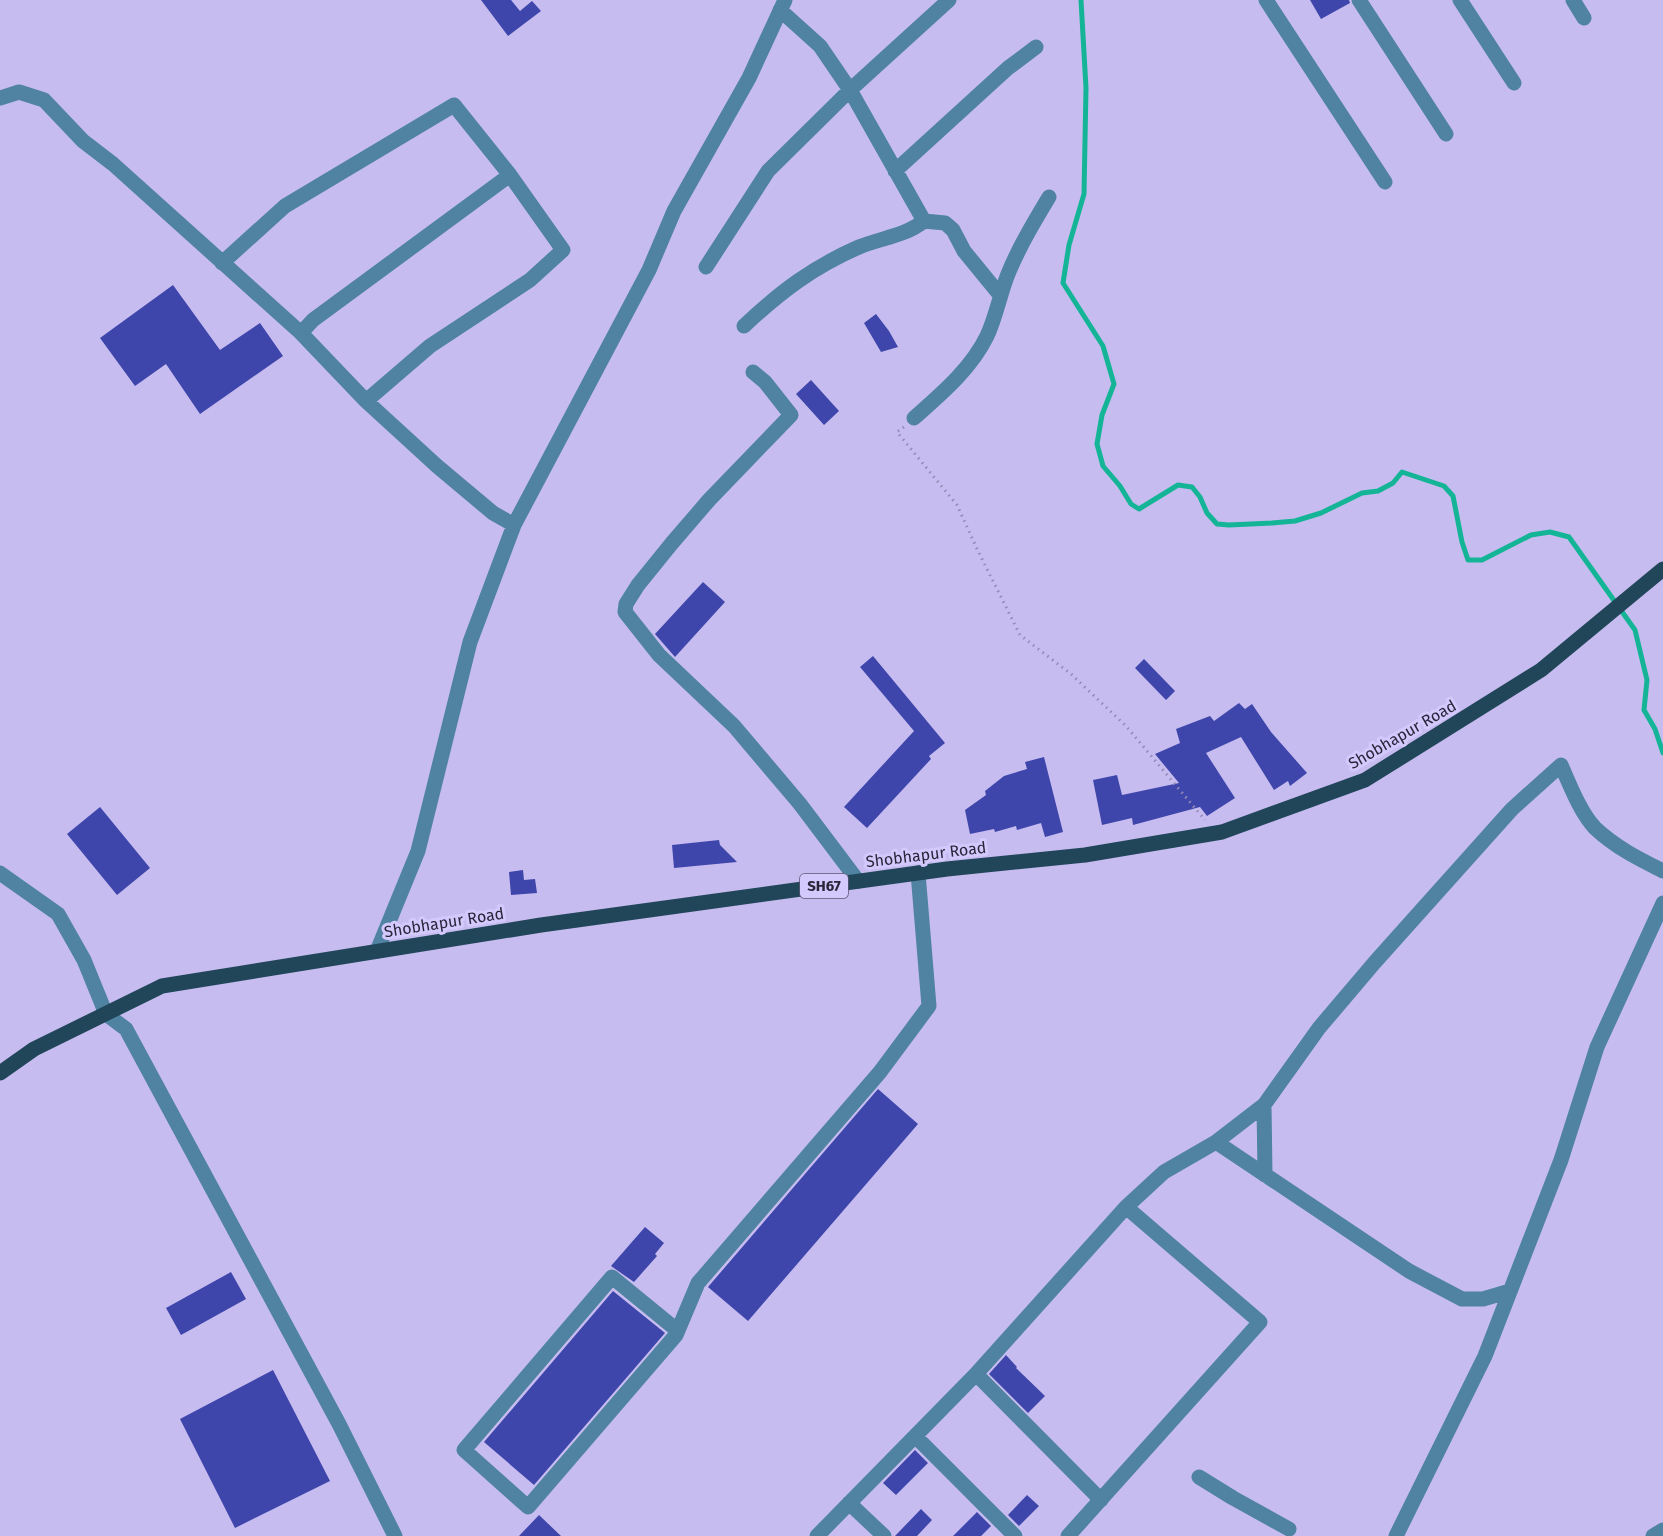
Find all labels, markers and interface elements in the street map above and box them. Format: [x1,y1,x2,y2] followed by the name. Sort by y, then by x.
[1345,696,1459,773] street label: Shobhapur Road
[865,838,987,871] street label: Shobhapur Road
[800,874,848,898] road number: SH67
[383,904,505,941] street label: Shobhapur Road

